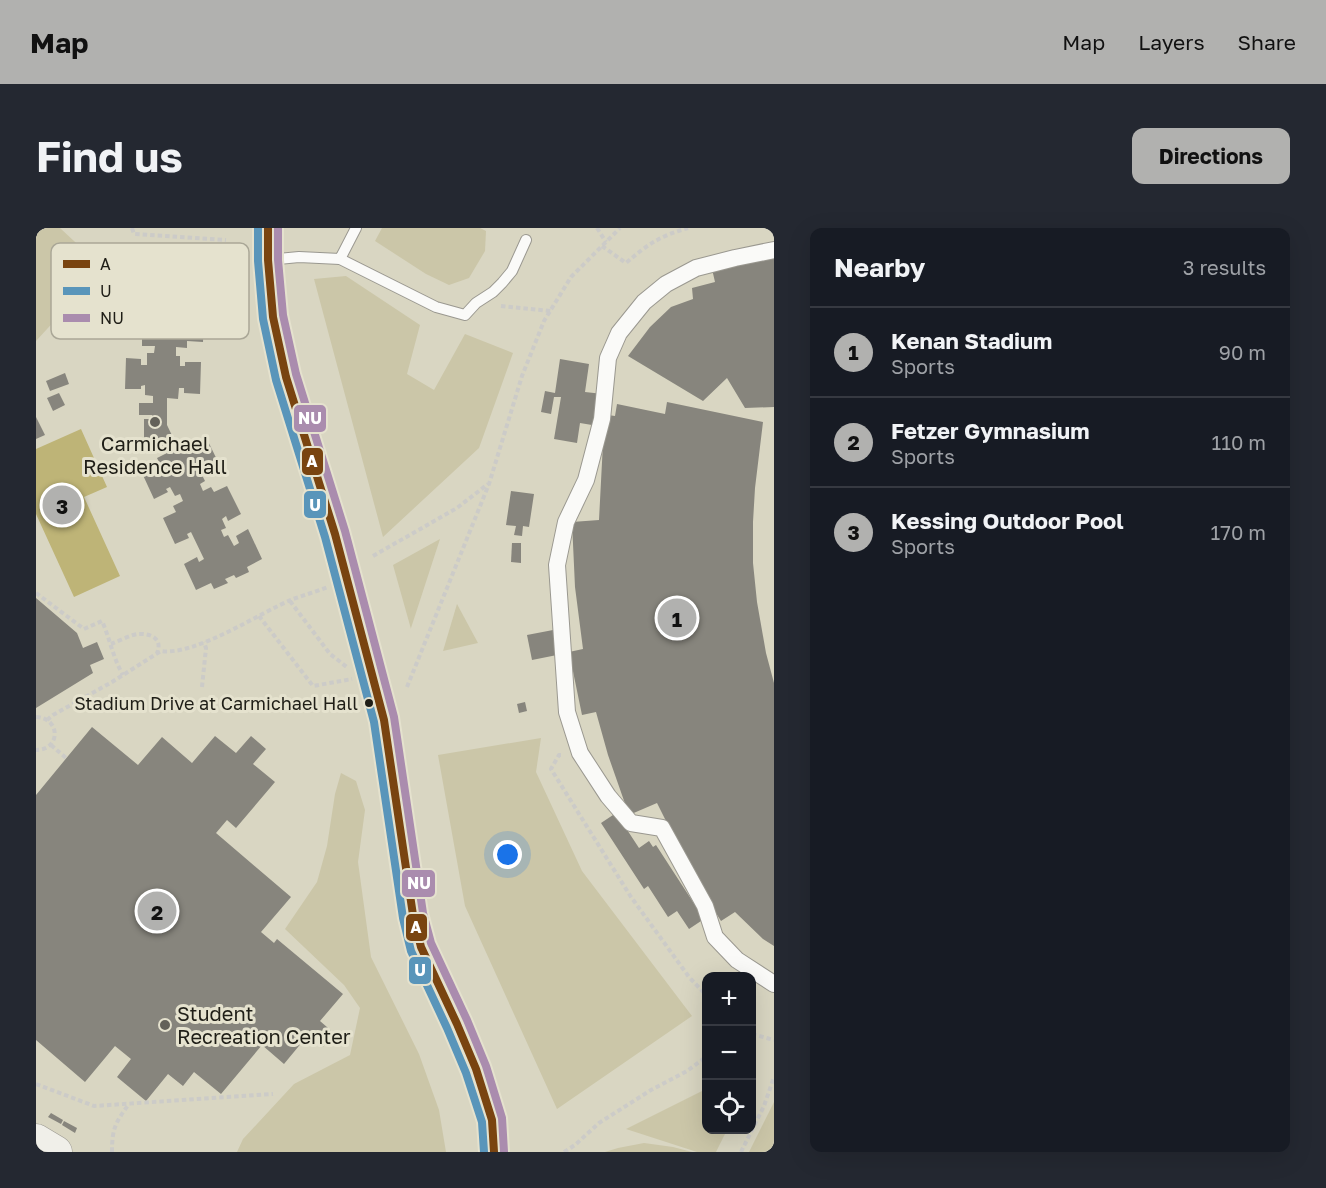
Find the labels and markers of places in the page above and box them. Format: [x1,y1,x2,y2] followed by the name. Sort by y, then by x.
[148,415,162,429] marker: Carmichael Residence Hall
[83,431,227,478] place label: Carmichael Residence Hall
[42,482,82,528] pin: 3
[658,596,696,640] pin: 1
[74,692,358,714] place label: Stadium Drive at Carmichael Hall
[363,697,375,709] marker: Stadium Drive at Carmichael Hall
[138,888,176,934] pin: 2
[177,1001,351,1048] place label: Student Recreation Center
[158,1018,172,1032] marker: Student Recreation Center

